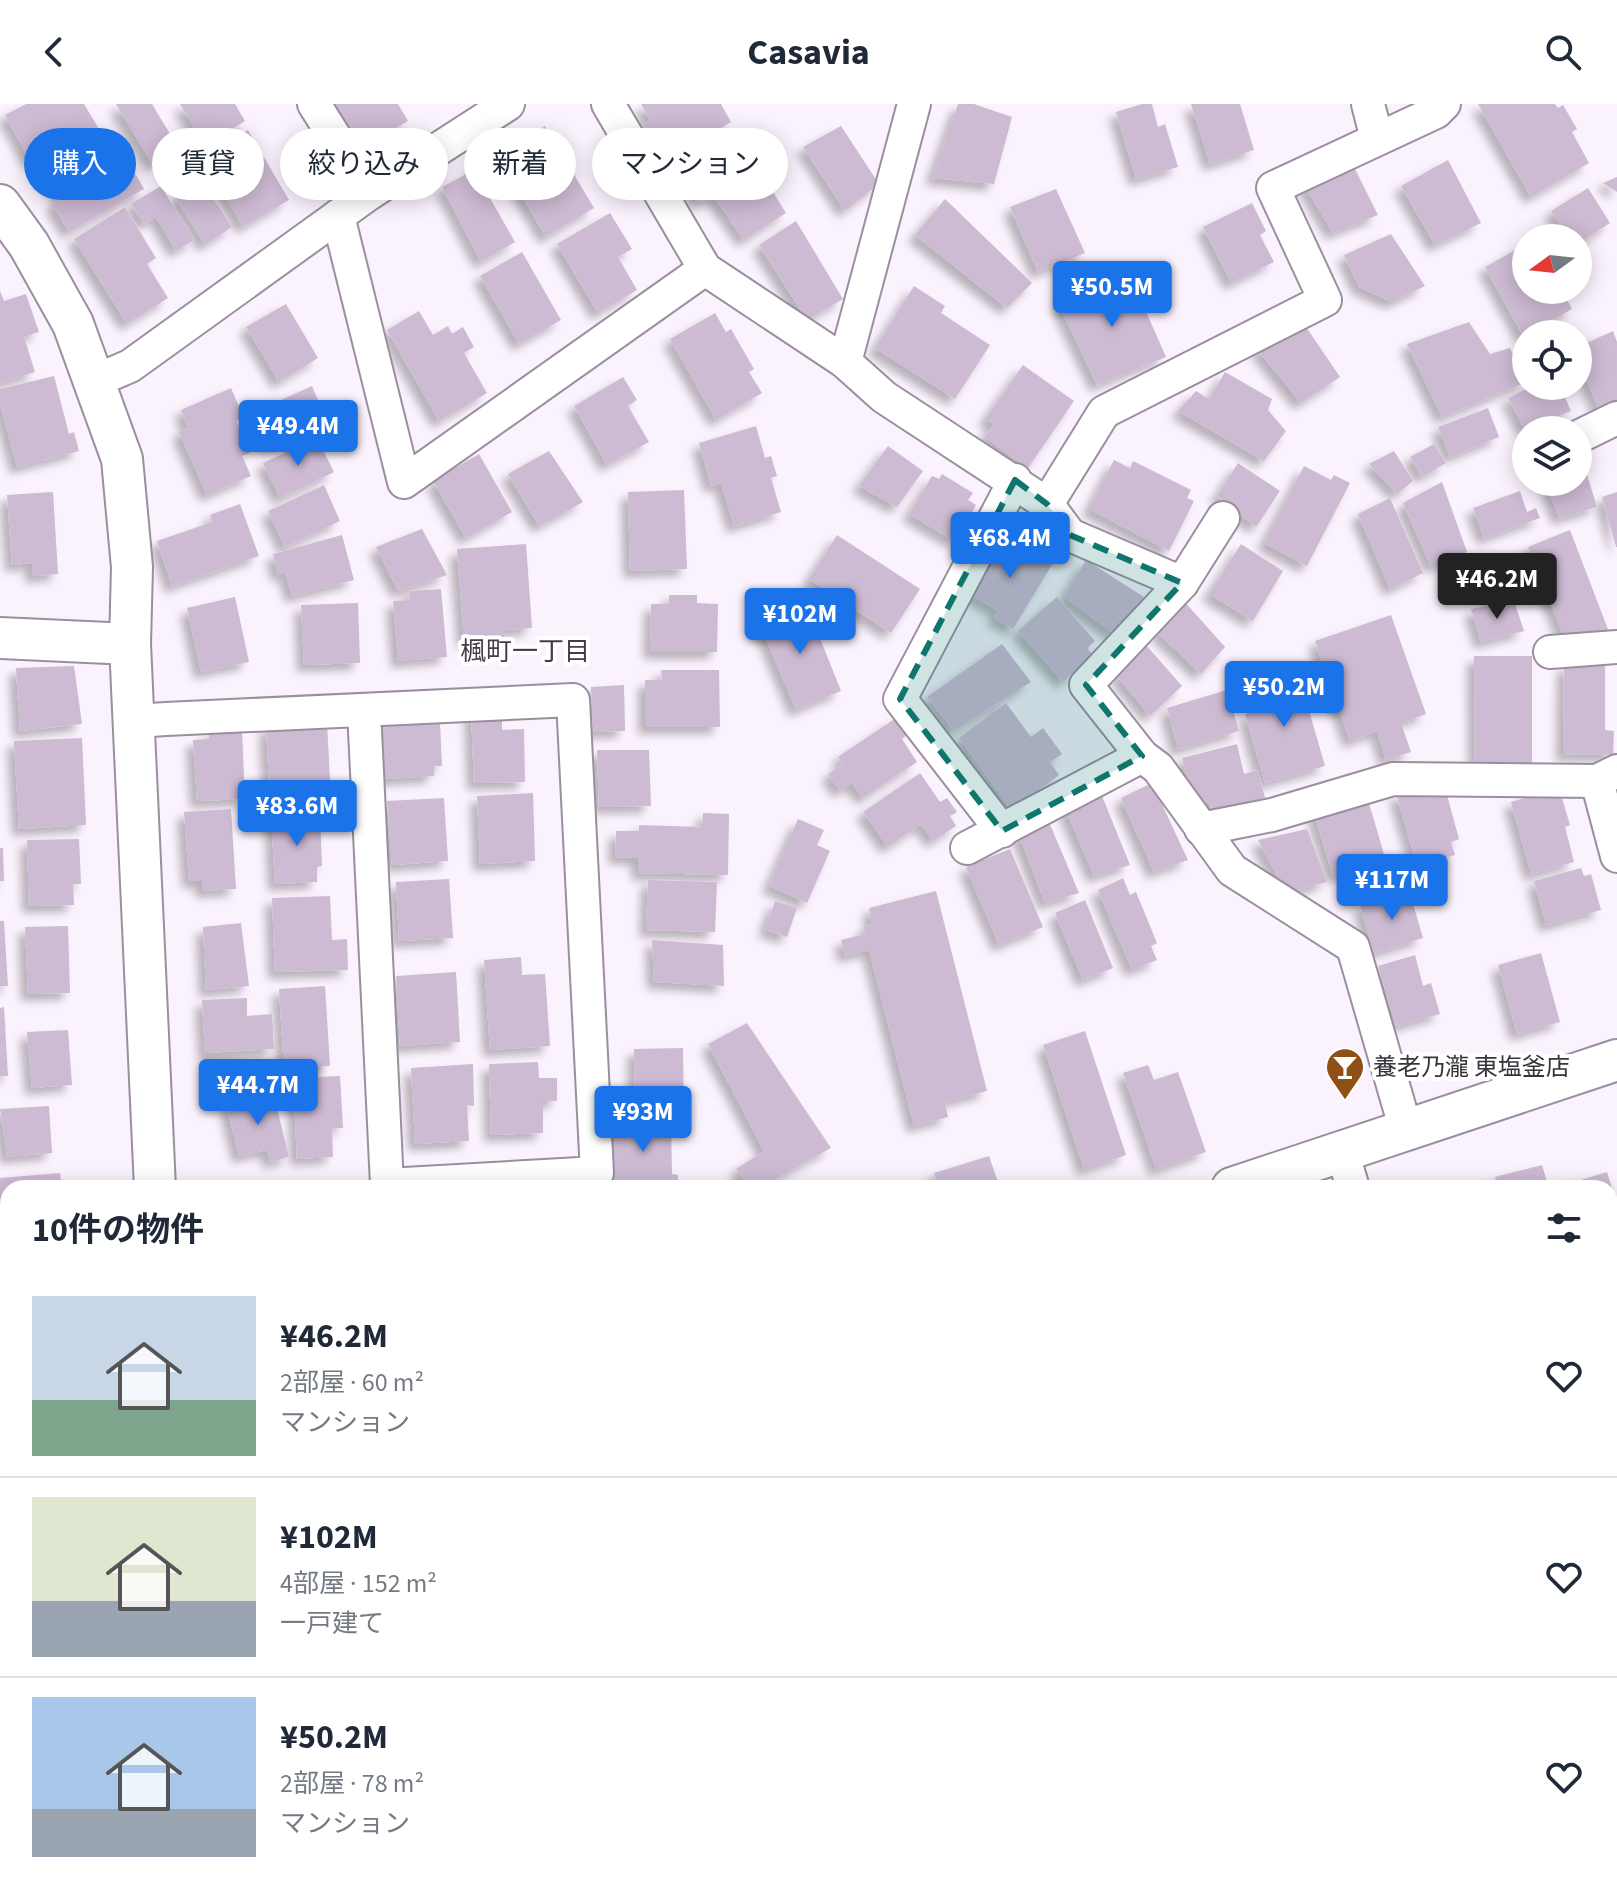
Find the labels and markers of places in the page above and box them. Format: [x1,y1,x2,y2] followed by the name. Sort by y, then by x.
[1047,261,1177,329] pin: ¥50.5M
[233,400,363,468] pin: ¥49.4M
[945,512,1075,580] pin: ¥68.4M
[1432,553,1562,621] pin: ¥46.2M
[744,588,856,656] pin: ¥102M
[1219,661,1349,729] pin: ¥50.2M
[232,780,362,848] pin: ¥83.6M
[1336,854,1448,922] pin: ¥117M
[1324,1046,1366,1101] bar icon: 養老乃瀧 東塩釜店
[1373,1050,1570,1085] place label: 養老乃瀧 東塩釜店
[193,1059,323,1127] pin: ¥44.7M
[596,1086,690,1154] pin: ¥93M

